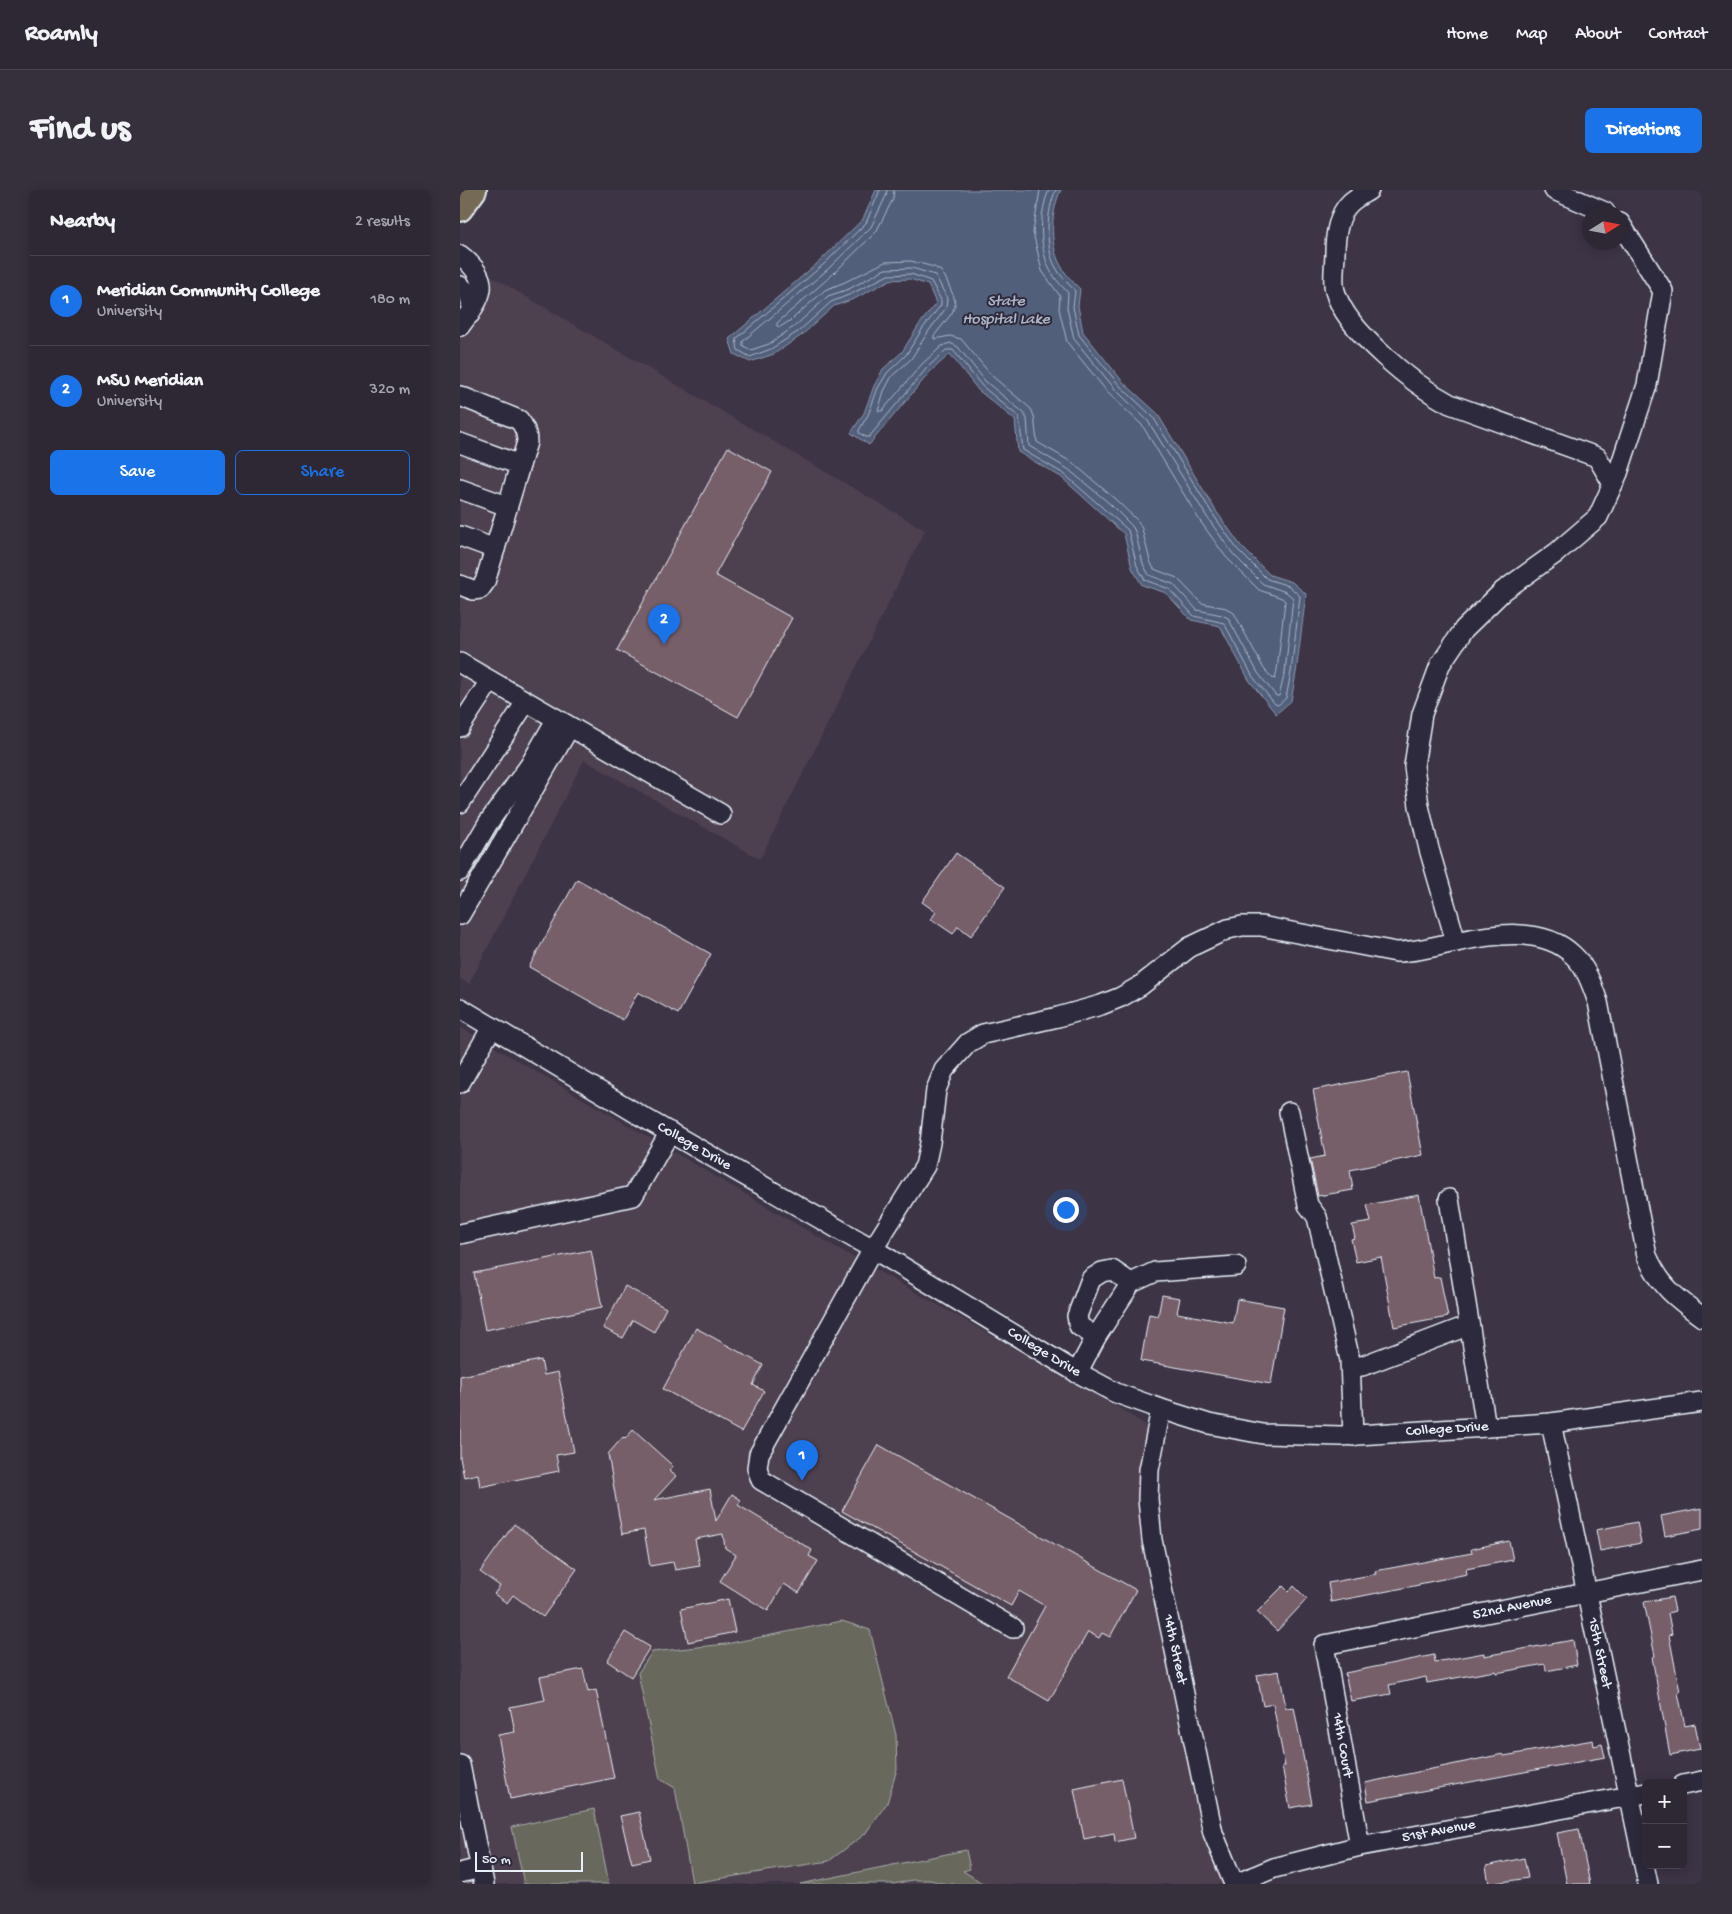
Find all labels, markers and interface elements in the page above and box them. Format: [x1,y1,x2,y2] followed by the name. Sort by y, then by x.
[25,20,98,49] text: Roamly
[1446,24,1488,45] text: Home
[1516,24,1547,45] text: Map
[1575,24,1621,45] text: About
[1649,24,1707,45] text: Contact
[1585,108,1702,153] button: Directions
[30,110,130,151] text: Find us
[1582,205,1627,250] north arrow
[50,210,115,235] text: Nearby
[355,213,410,232] text: 2 results
[97,280,320,303] text: Meridian Community College
[63,291,69,310] text: 1
[371,291,410,310] text: 180 m
[962,293,1051,330] water label: State Hospital Lake
[97,303,162,322] text: University
[97,370,203,393] text: MSU Meridian
[62,381,70,400] text: 2
[370,381,410,400] text: 320 m
[97,393,162,412] text: University
[50,450,225,495] button: Save
[235,450,410,495] button: Share
[648,604,680,645] pin: 2
[654,1118,735,1175] street label: College Drive
[1053,1197,1079,1223] your location
[1004,1323,1084,1382] street label: College Drive
[1405,1418,1489,1441] street label: College Drive
[786,1440,818,1481] pin: 1
[1471,1591,1553,1624] street label: 52nd Avenue
[1159,1612,1191,1688] street label: 14th Street
[1583,1615,1616,1692] street label: 15th Street
[1327,1710,1357,1781] street label: 14th Court
[1642,1779,1687,1869] map controls
[1642,1779,1687,1824] button: +
[1400,1816,1477,1847] street label: 51st Avenue
[1642,1824,1687,1869] button: −
[475,1849,582,1872] scale bar
[482,1852,511,1869] text: 50 m

